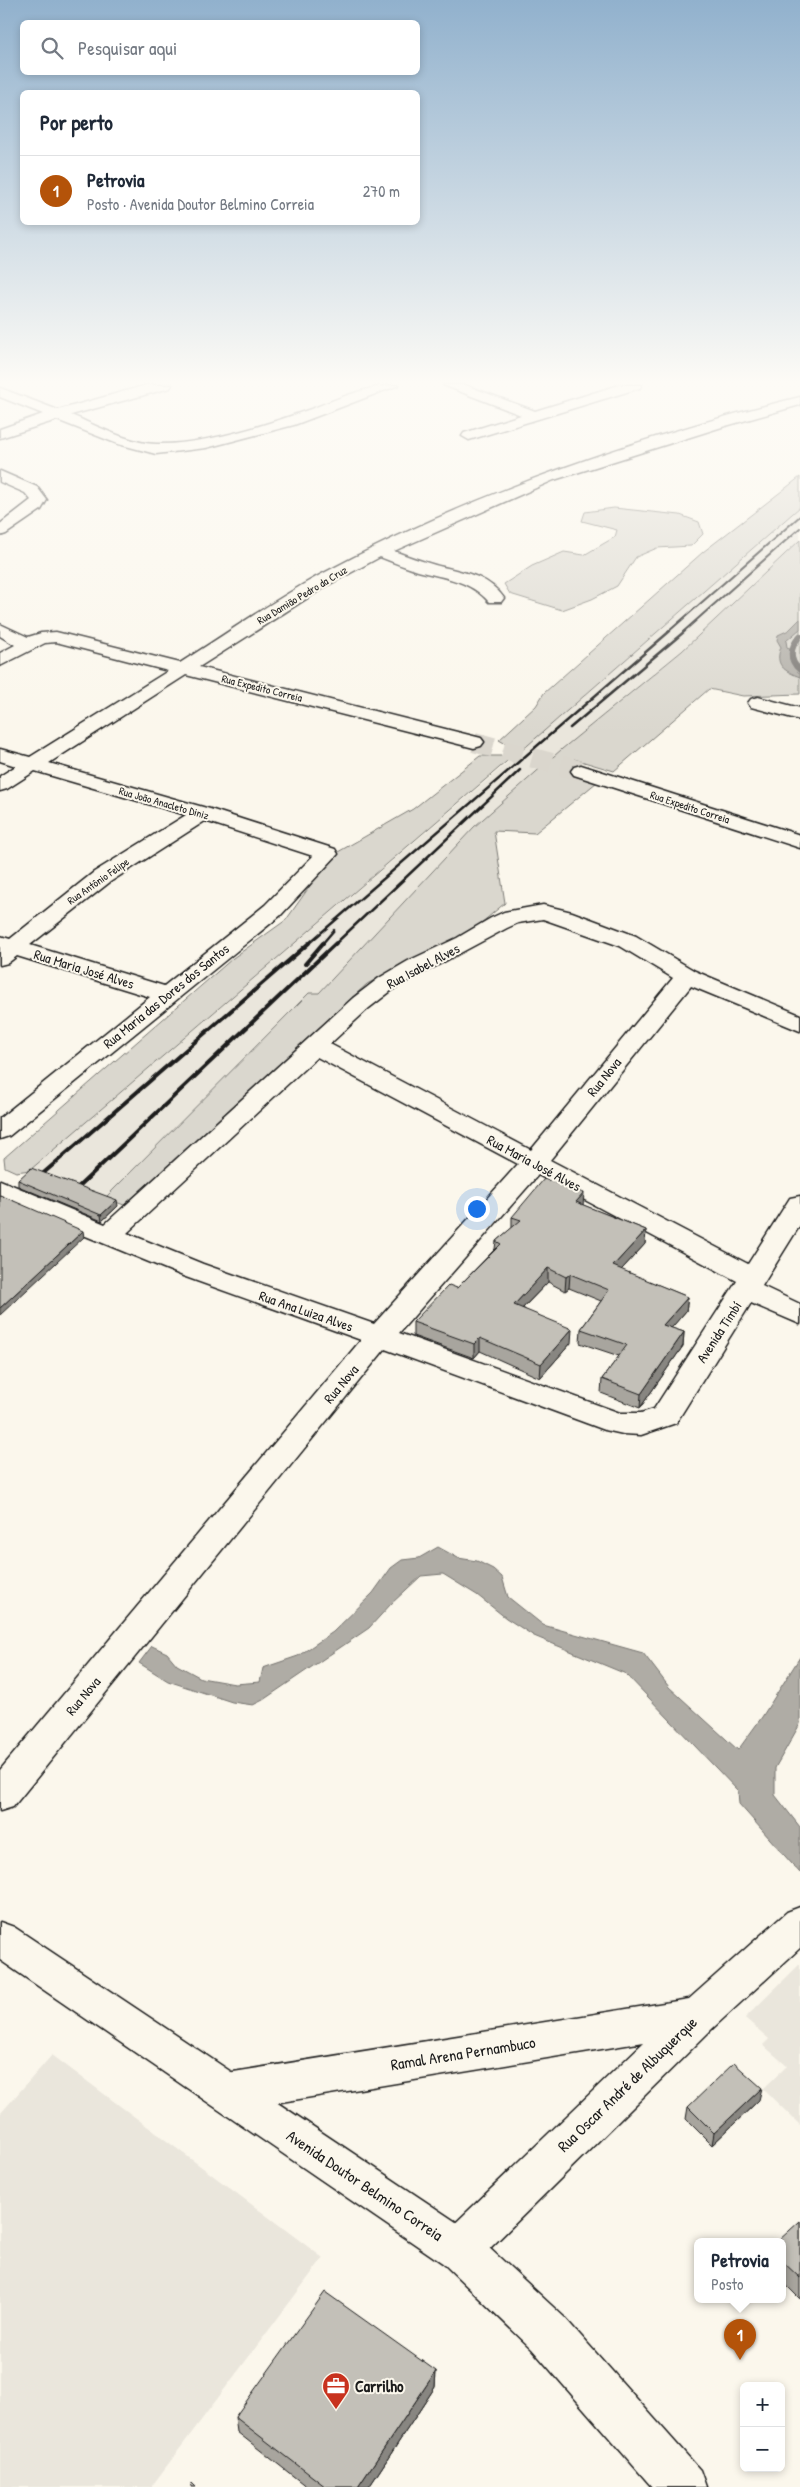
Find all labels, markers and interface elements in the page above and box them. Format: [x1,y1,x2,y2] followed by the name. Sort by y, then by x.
[20,20,420,75] search box
[38,34,66,62] icon: search
[78,35,177,61] text: Pesquisar aqui
[40,108,113,137] text: Por perto
[87,167,145,193] text: Petrovia
[53,180,59,202] text: 1
[363,180,400,202] text: 270 m
[87,193,314,215] text: Posto · Avenida Doutor Belmino Correia
[254,562,350,627] street label: Rua Damião Pedro da Cruz
[220,671,304,705] street label: Rua Expedito Correia
[117,783,211,823] street label: Rua João Anacleto Diniz
[649,788,732,827] street label: Rua Expedito Correia
[64,854,132,907] street label: Rua Antônio Felipe
[383,938,463,993] street label: Rua Isabel Alves
[99,939,233,1052] street label: Rua Maria das Dores dos Santos
[32,944,137,993] street label: Rua Maria José Alves
[582,1053,625,1100] street label: Rua Nova
[484,1130,585,1195] street label: Rua Maria José Alves
[464,1196,490,1222] your location
[257,1286,356,1336] street label: Rua Ana Luiza Alves
[692,1297,746,1366] street label: Avenida Timbí
[319,1360,363,1407] street label: Rua Nova
[61,1672,105,1719] street label: Rua Nova
[552,2011,702,2157] street label: Rua Oscar André de Albuquerque
[389,2031,538,2075] street label: Ramal Arena Pernambuco
[283,2124,447,2246] street label: Avenida Doutor Belmino Correia
[694,2238,786,2303] popup
[711,2247,769,2273] text: Petrovia
[711,2273,744,2295] text: Posto
[724,2319,756,2360] pin: 1
[321,2371,351,2410] office icon: Carrilho
[355,2375,404,2397] place label: Carrilho
[740,2382,785,2472] map controls
[740,2382,785,2427] button: +
[740,2427,785,2472] button: −

